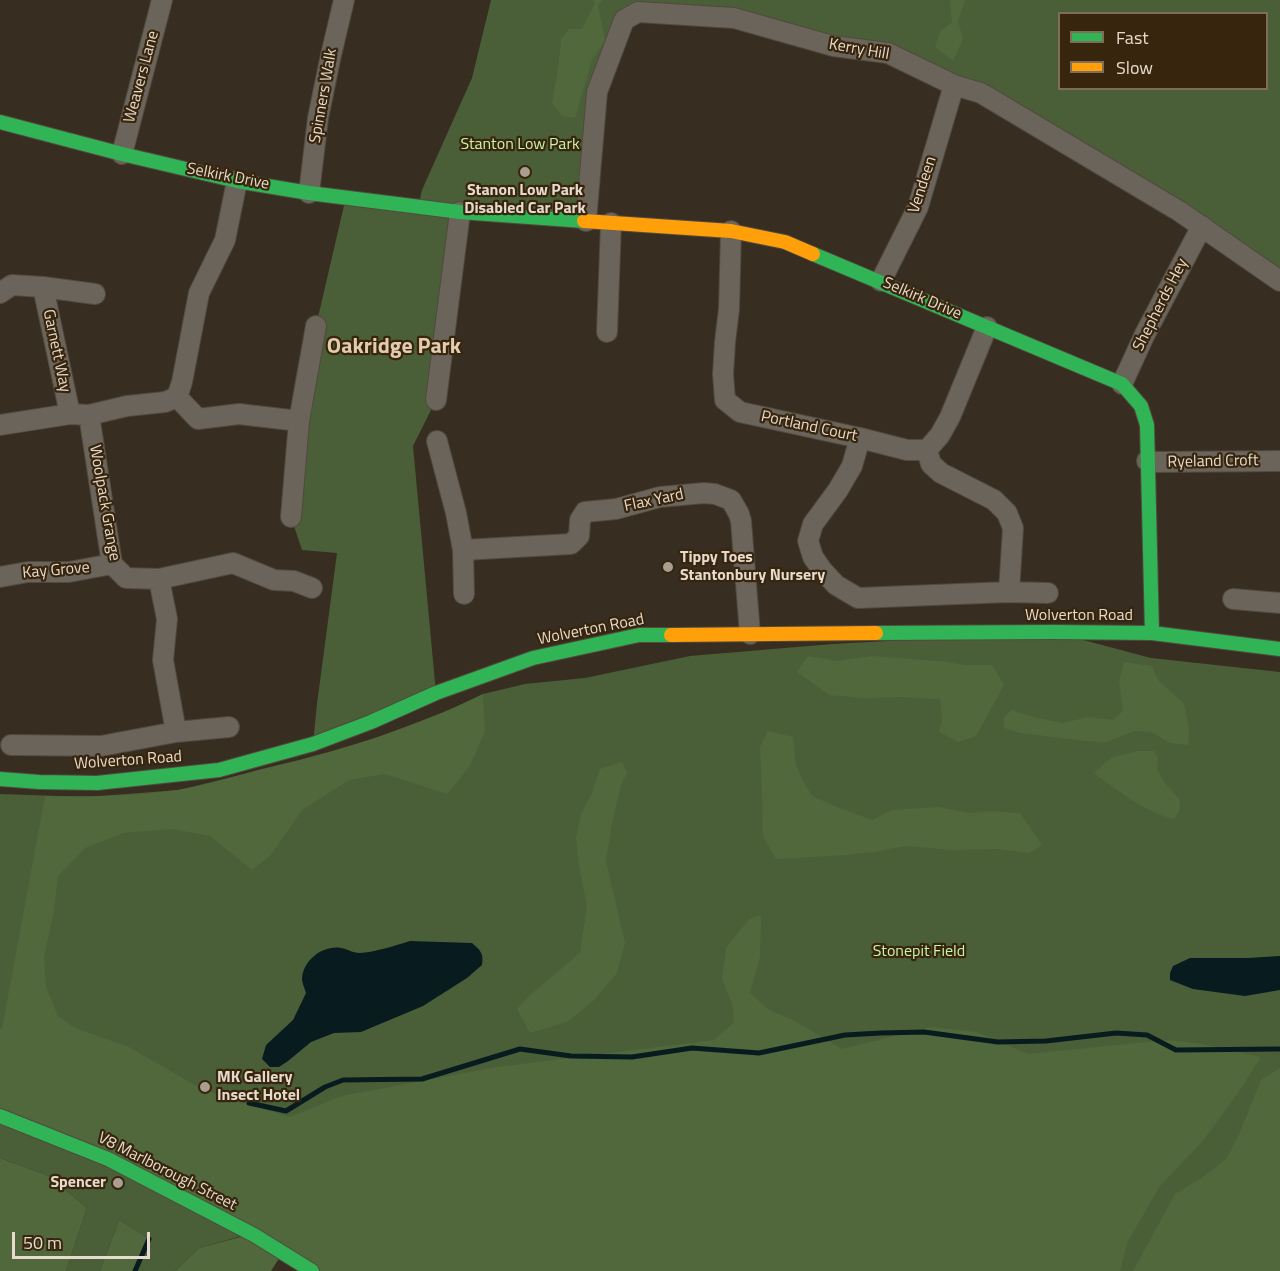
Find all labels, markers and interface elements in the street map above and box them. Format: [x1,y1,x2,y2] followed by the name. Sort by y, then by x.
[1058,12,1268,90] legend
[1116,24,1149,51] text: Fast
[121,29,163,125] street label: Weavers Lane
[827,35,891,65] street label: Kerry Hill
[306,47,342,145] street label: Spinners Walk
[1116,54,1153,81] text: Slow
[460,135,580,155] park label: Stanton Low Park
[905,154,941,216] street label: Vendeen
[185,160,271,194] street label: Selkirk Drive
[518,165,532,179] marker: Stanon Low Park Disabled Car Park
[464,181,586,219] place label: Stanon Low Park Disabled Car Park
[1129,255,1193,355] street label: Shepherds Hey
[880,274,964,324] street label: Selkirk Drive
[38,308,74,394] street label: Garnett Way
[327,335,461,361] district label: Oakridge Park
[759,407,859,447] street label: Portland Court
[84,444,124,562] street label: Woolpack Grange
[1167,452,1259,472] street label: Ryeland Croft
[623,485,685,517] street label: Flax Yard
[680,548,825,586] place label: Tippy Toes Stantonbury Nursery
[22,558,90,584] street label: Kay Grove
[661,560,675,574] marker: Tippy Toes Stantonbury Nursery
[1025,606,1133,626] street label: Wolverton Road
[536,610,646,650] street label: Wolverton Road
[73,748,183,774] street label: Wolverton Road
[873,942,965,962] park label: Stonepit Field
[217,1068,300,1106] place label: MK Gallery Insect Hotel
[198,1080,212,1094] marker: MK Gallery Insect Hotel
[94,1129,240,1215] street label: V8 Marlborough Street
[50,1173,106,1193] place label: Spencer
[111,1176,125,1190] marker: Spencer
[15,1220,153,1258] scale bar
[23,1229,62,1256] text: 50 m

